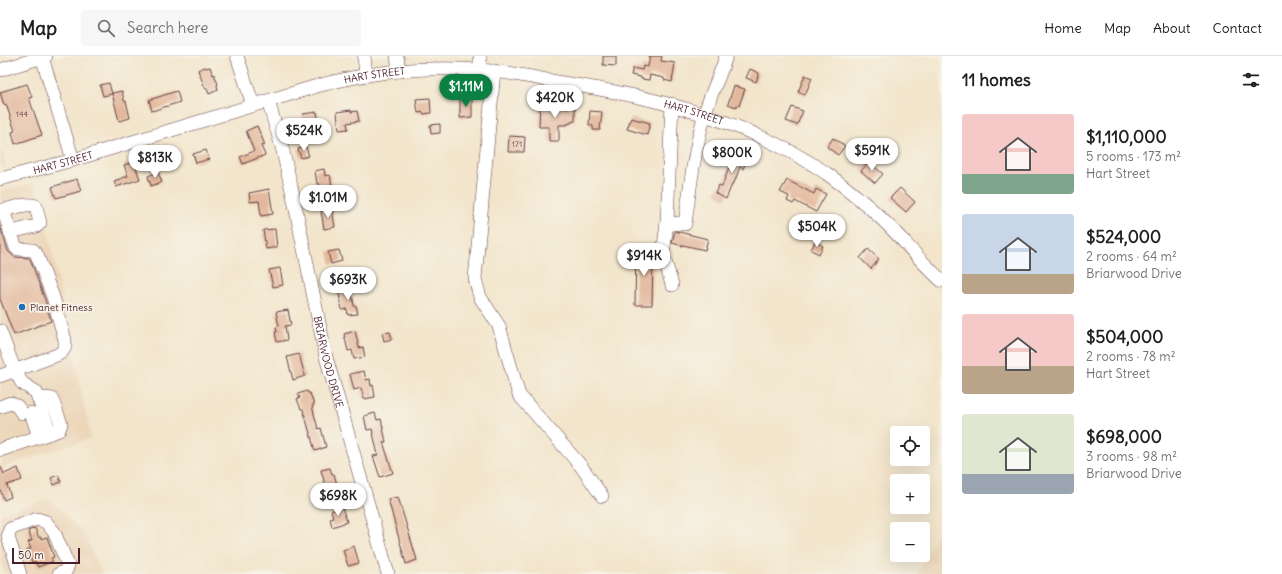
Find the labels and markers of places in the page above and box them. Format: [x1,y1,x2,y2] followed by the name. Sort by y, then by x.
[433,74,499,108] pin: $1.11M
[527,85,583,119] pin: $420K
[276,118,332,152] pin: $524K
[844,138,900,172] pin: $591K
[704,140,760,174] pin: $800K
[127,145,183,179] pin: $813K
[295,185,361,219] pin: $1.01M
[789,214,845,248] pin: $504K
[616,243,672,277] pin: $914K
[320,267,376,301] pin: $693K
[30,301,93,314] place label: Planet Fitness
[17,302,27,312] marker: Planet Fitness
[310,483,366,517] pin: $698K

